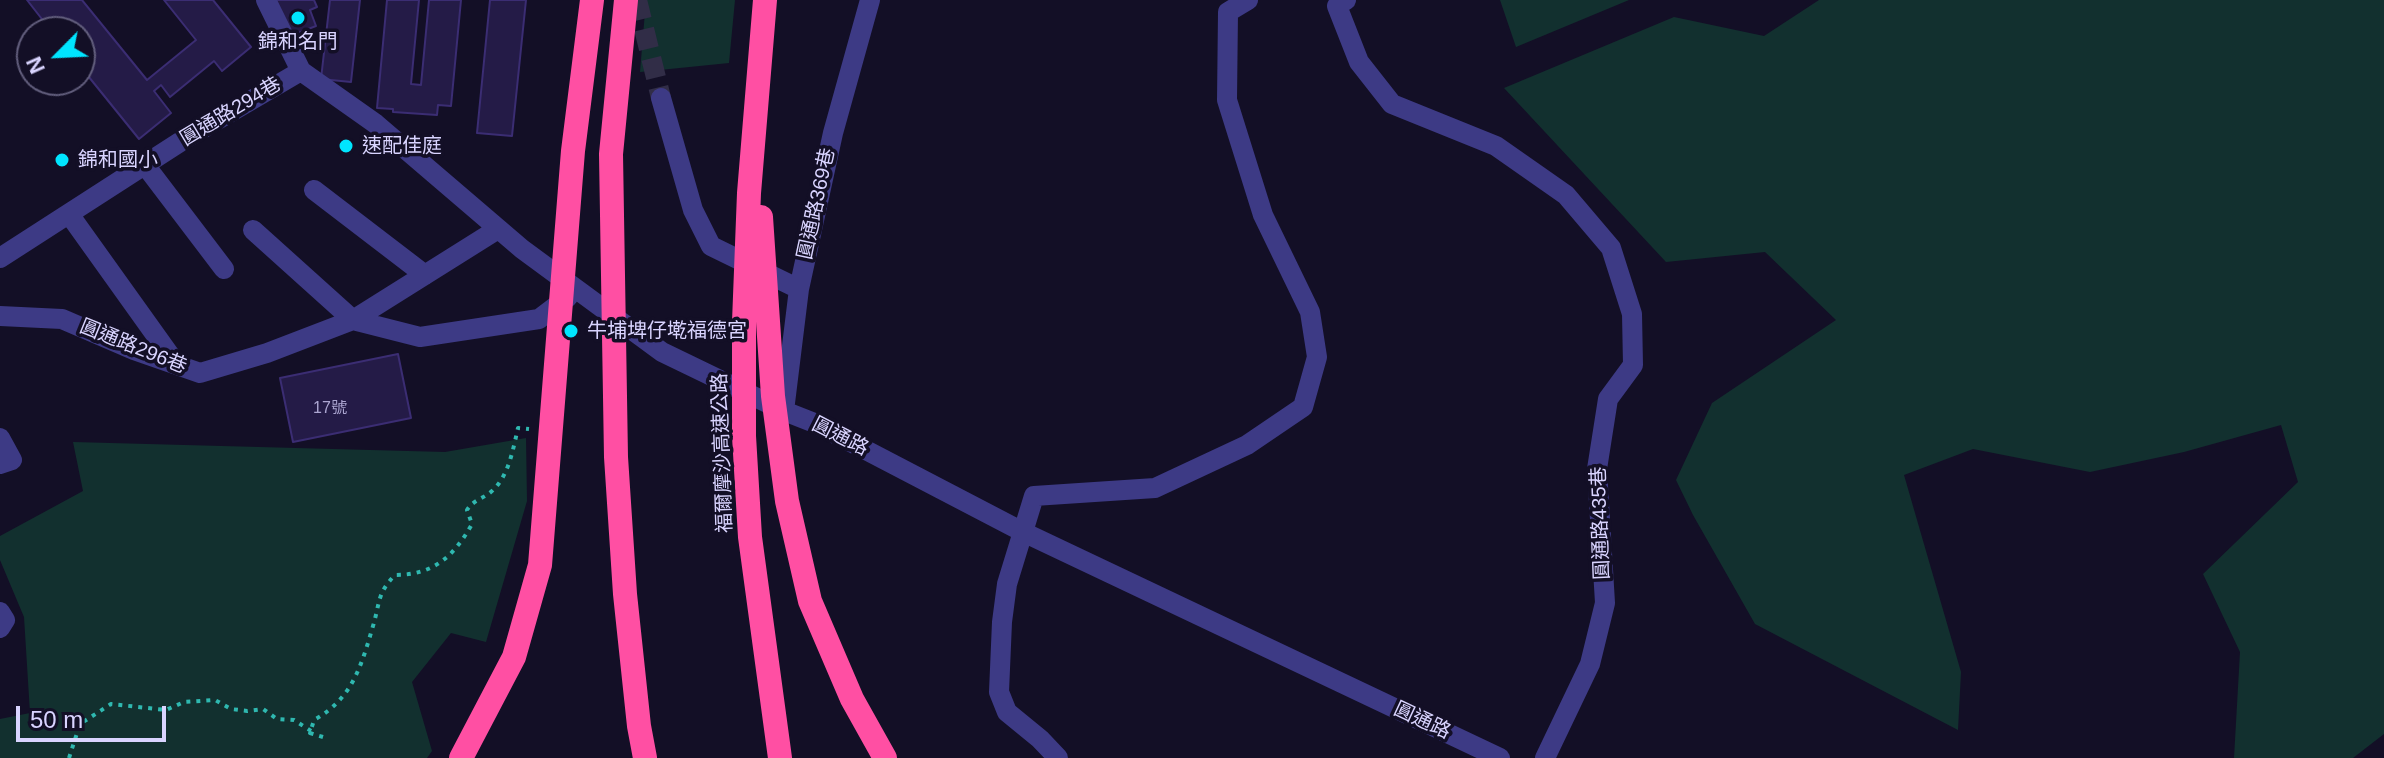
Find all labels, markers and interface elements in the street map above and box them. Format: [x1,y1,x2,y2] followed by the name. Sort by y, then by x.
[289,9,307,27] marker: 錦和名門
[16,16,96,96] north arrow
[258,30,338,54] place label: 錦和名門
[21,53,50,78] text: N
[176,73,286,151] street label: 圓通路294巷
[362,134,442,158] place label: 速配佳庭
[337,137,355,155] marker: 速配佳庭
[793,146,841,262] street label: 圓通路369巷
[78,148,158,172] place label: 錦和國小
[53,151,71,169] marker: 錦和國小
[76,315,190,379] street label: 圓通路296巷
[587,319,747,343] place label: 牛埔埤仔墘福德宮
[562,322,580,340] marker: 牛埔埤仔墘福德宮
[708,373,738,533] street label: 福爾摩沙高速公路
[313,399,347,419] house number: 17號
[808,413,872,461] street label: 圓通路
[1587,466,1615,580] street label: 圓通路435巷
[20,690,170,740] scale bar
[1390,697,1454,745] street label: 圓通路
[30,706,83,733] text: 50 m

